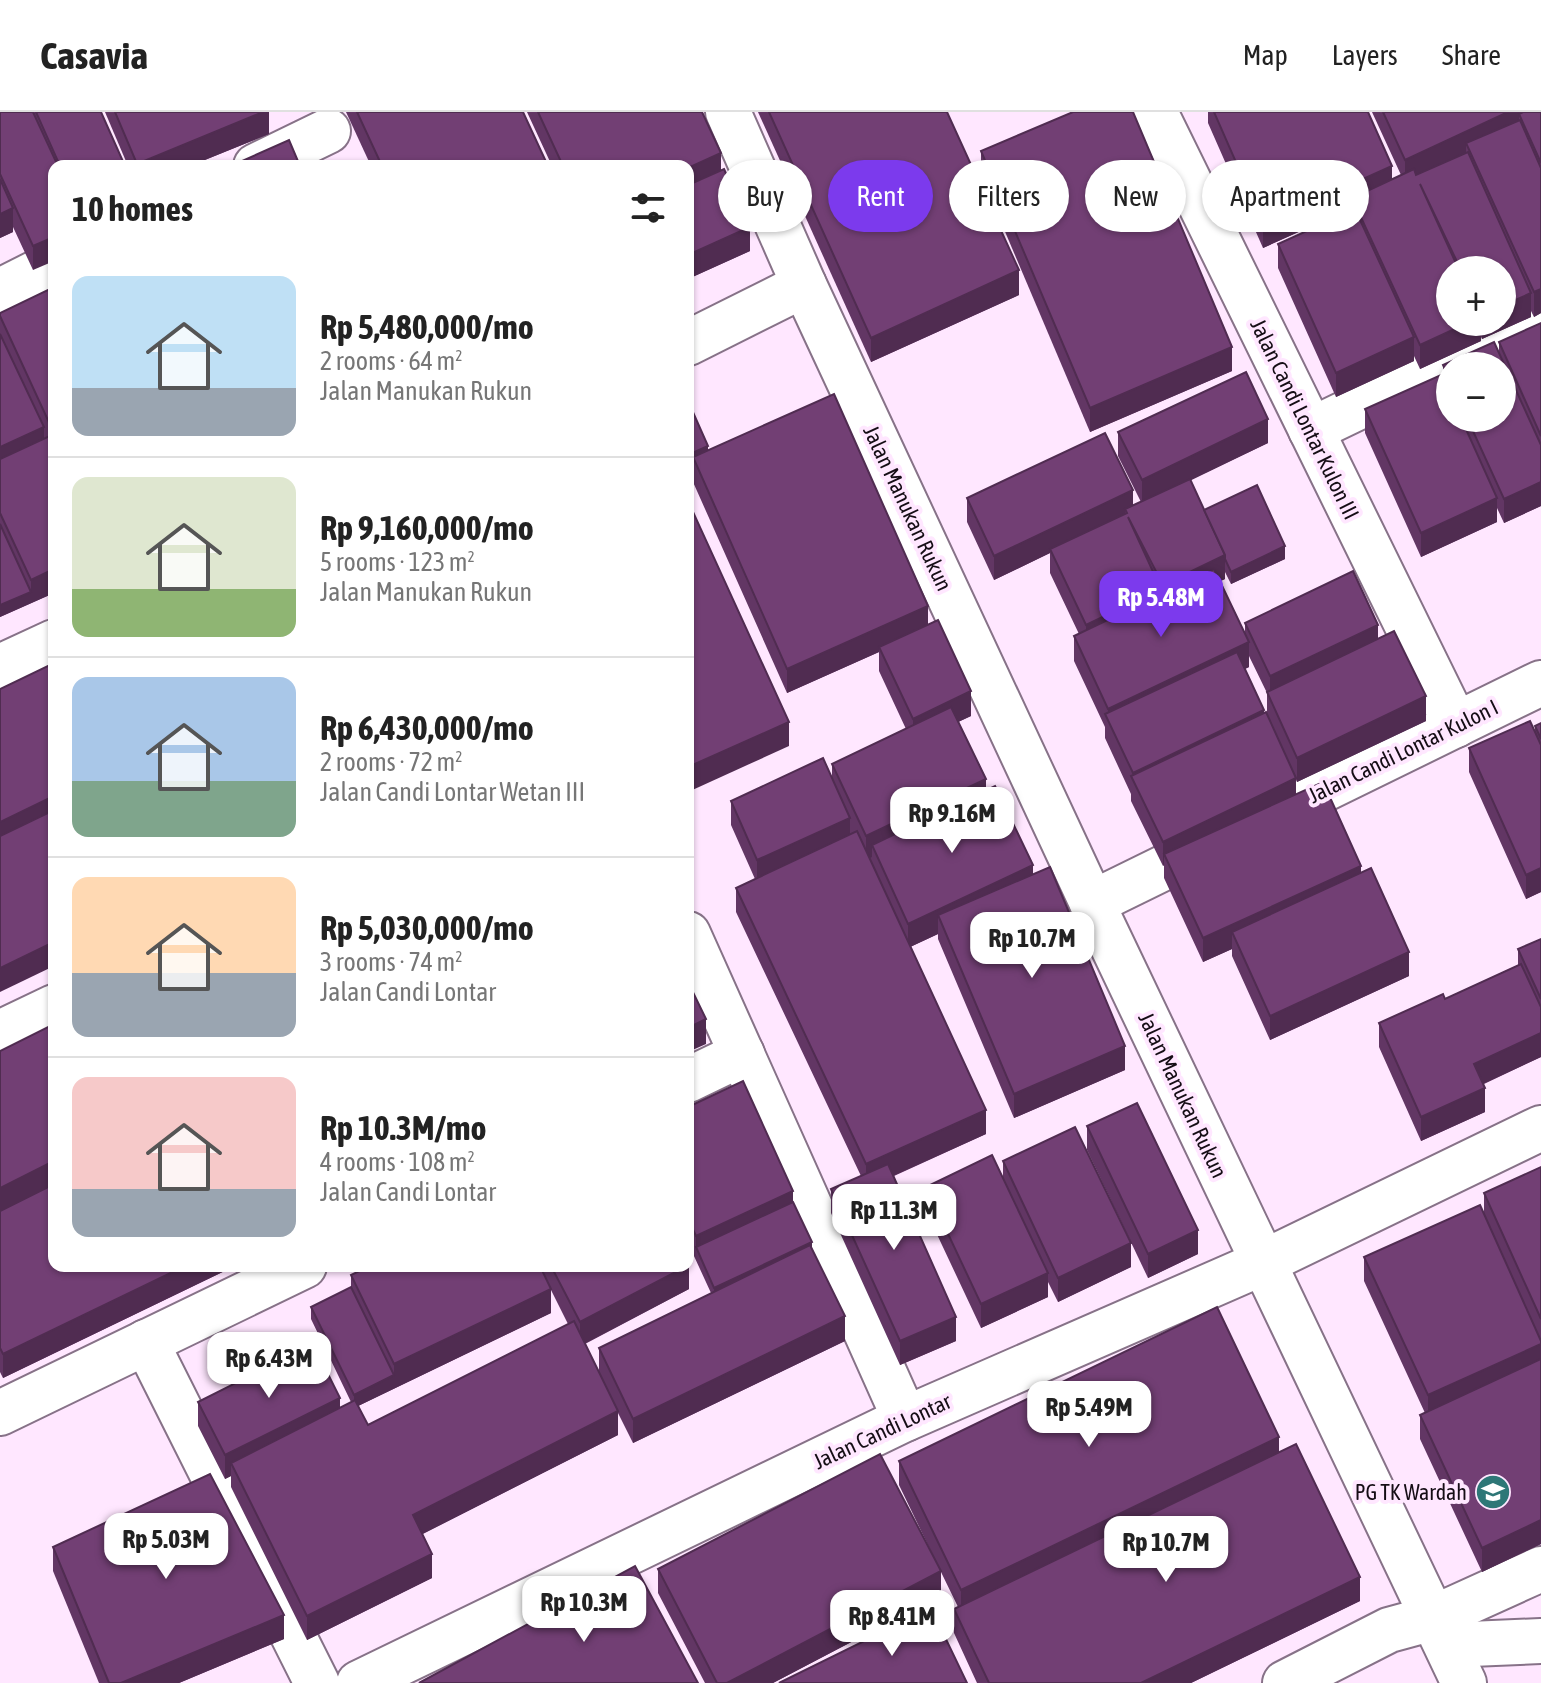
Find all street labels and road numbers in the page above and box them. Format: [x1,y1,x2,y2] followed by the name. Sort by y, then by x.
[1245,315,1365,523] street label: Jalan Candi Lontar Kulon III
[858,421,958,595] street label: Jalan Manukan Rukun
[1304,694,1502,808] street label: Jalan Candi Lontar Kulon I
[1133,1008,1233,1182] street label: Jalan Manukan Rukun
[809,1388,955,1474] street label: Jalan Candi Lontar

